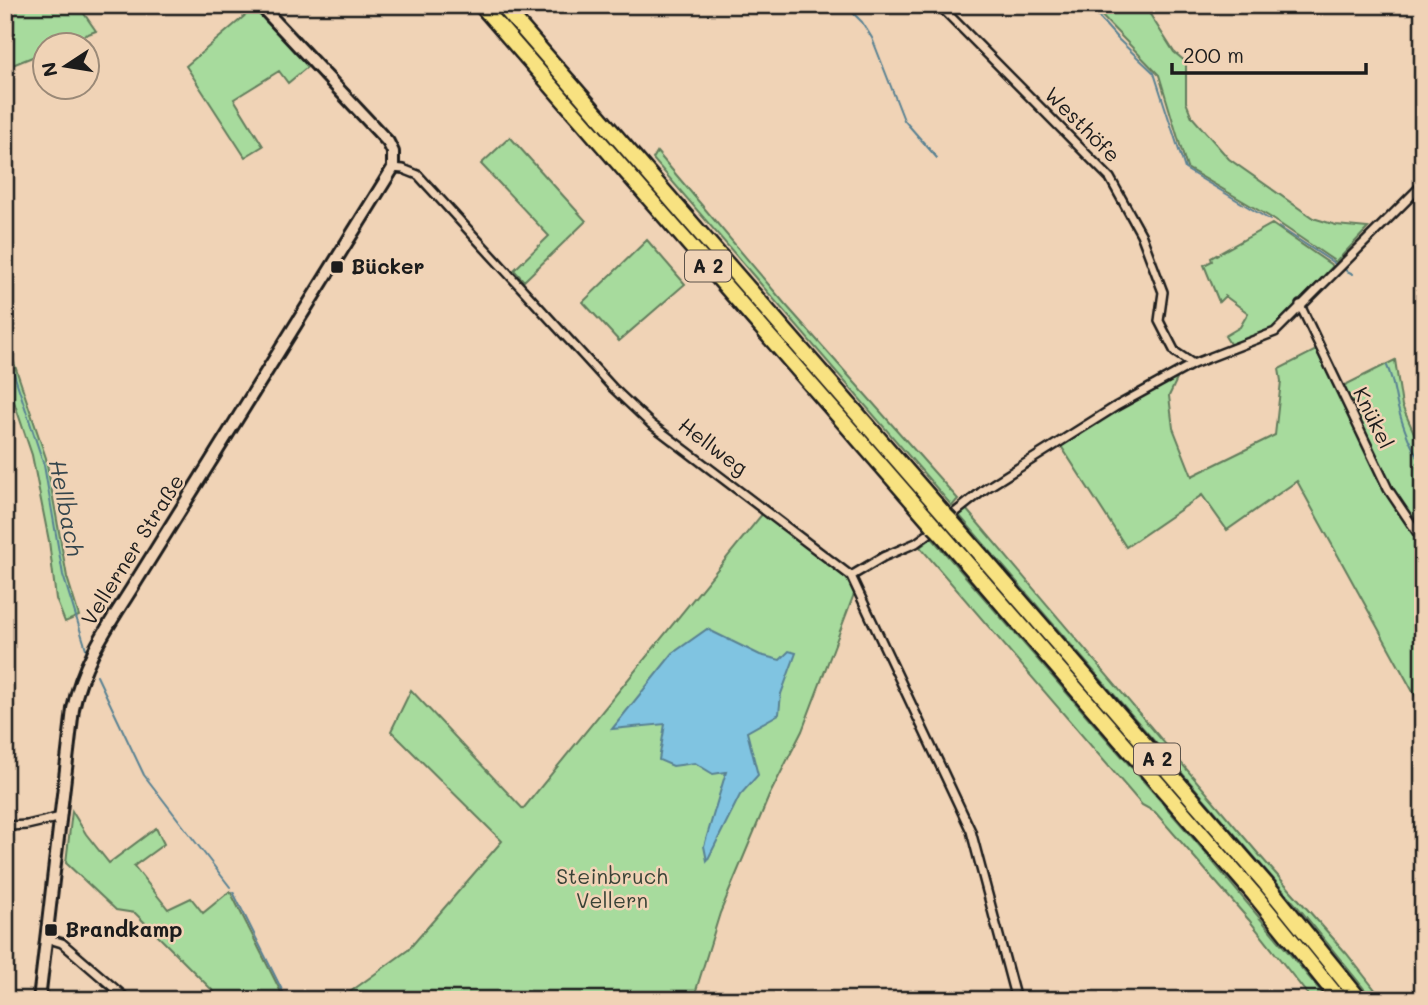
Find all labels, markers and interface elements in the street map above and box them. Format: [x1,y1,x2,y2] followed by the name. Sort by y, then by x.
[32,32,102,102] north arrow
[1172,32,1367,76] scale bar
[1183,41,1244,68] text: 200 m
[35,60,63,79] text: N
[1039,80,1127,168] street label: Westhöfe
[685,250,731,282] road number: A 2
[351,252,425,279] place label: Bücker
[329,259,345,275] marker: Bücker
[1348,382,1401,453] street label: Knükel
[674,411,754,481] street label: Hellweg
[43,457,91,559] water label: Hellbach
[74,468,189,630] street label: Vellerner Straße
[1134,744,1180,774] road number: A 2
[556,862,668,913] park label: Steinbruch Vellern
[65,915,182,942] place label: Brandkamp
[43,922,59,938] marker: Brandkamp

